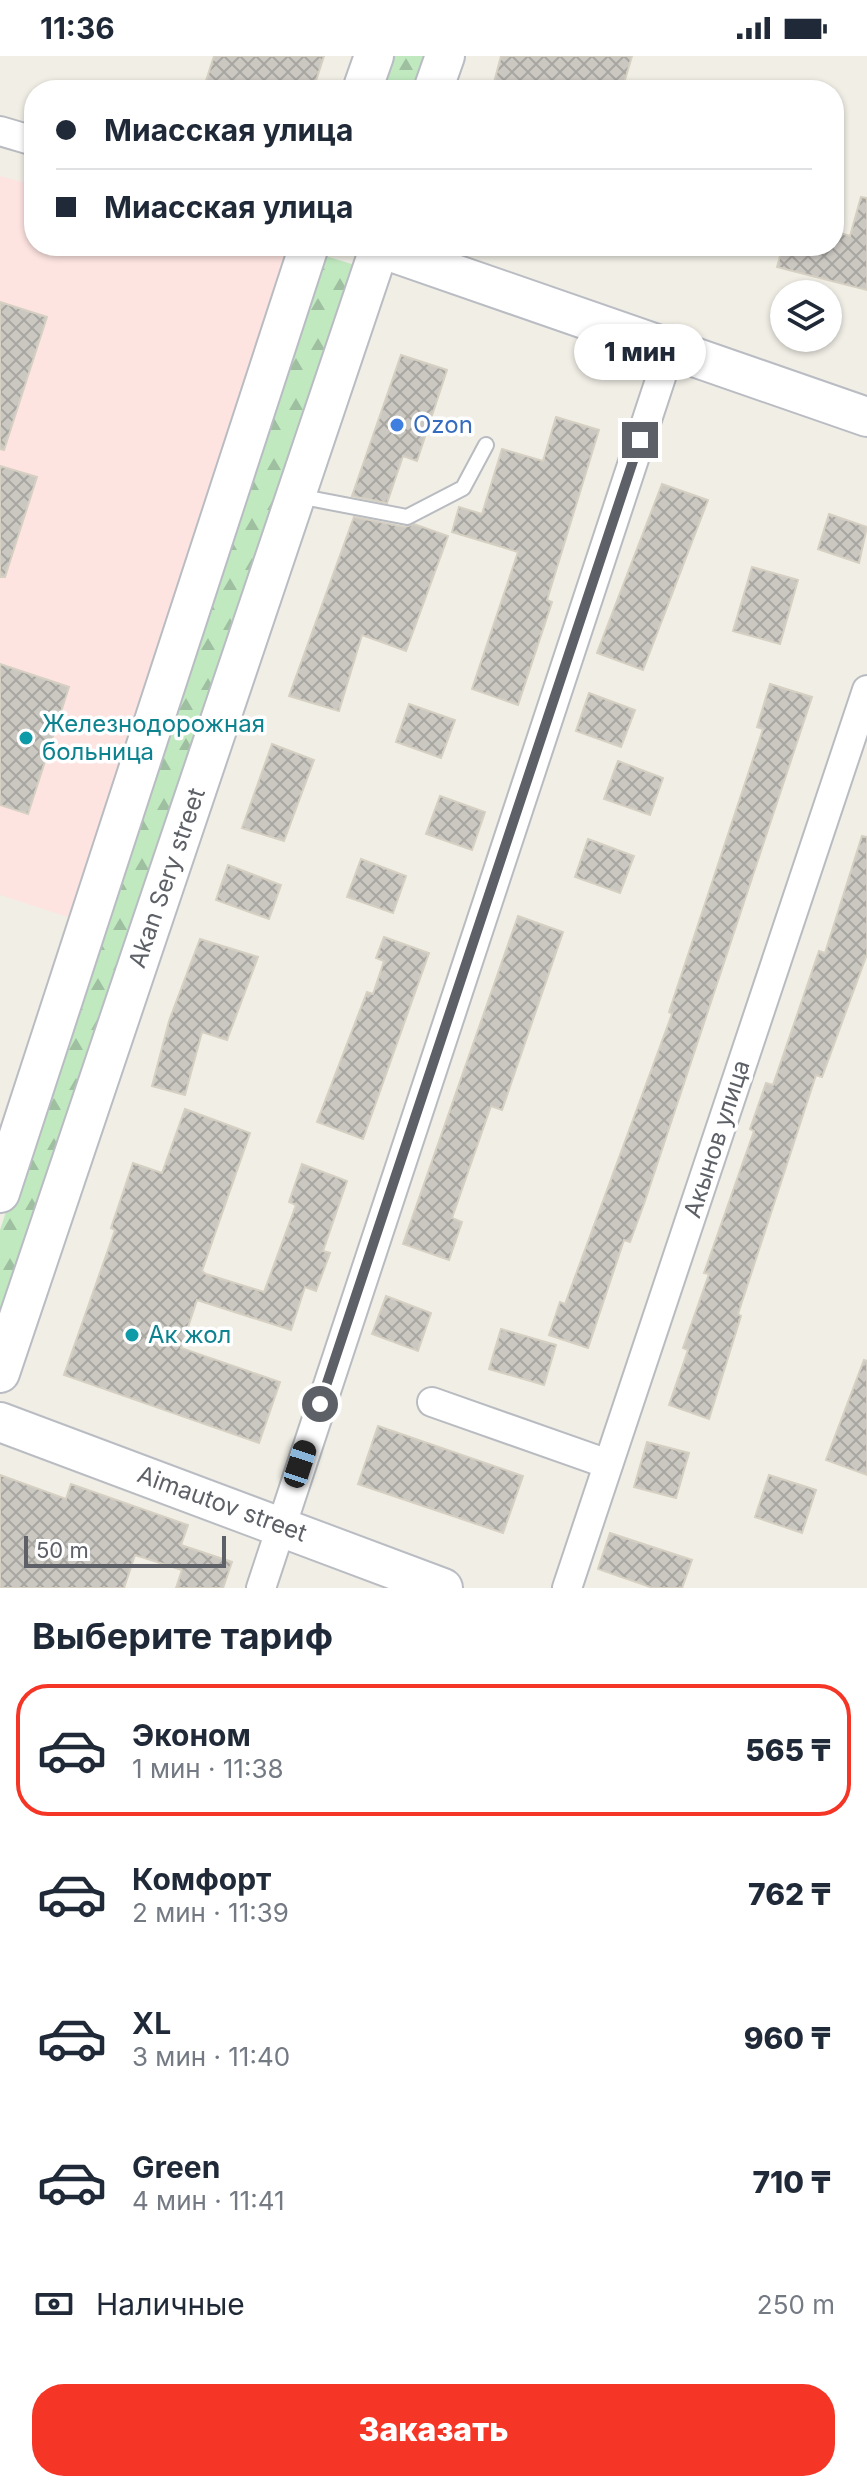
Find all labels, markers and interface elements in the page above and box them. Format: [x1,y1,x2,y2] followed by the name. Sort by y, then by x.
[40,10,115,46] text: 11:36
[104,112,353,148] text: Миасская улица
[104,189,353,225] text: Миасская улица
[770,280,842,352] map controls
[770,280,842,352] button: layers
[574,324,706,380] callout: 1 мин
[604,336,676,367] text: 1 мин
[413,410,473,439] place label: Ozon
[388,416,406,434] marker: Ozon
[622,422,658,458] route end
[42,709,265,766] place label: Железнодорожная больница
[17,729,35,747] marker: Железнодорожная больница
[122,784,211,972] street label: Akan Sery street
[677,1056,756,1221] street label: Акынов улица
[148,1320,231,1349] place label: Ак жол
[123,1326,141,1344] marker: Ак жол
[302,1386,338,1422] route start
[281,1437,319,1491] car
[134,1459,311,1548] street label: Aimautov street
[24,1532,226,1568] scale bar
[36,1537,89,1563] text: 50 m
[32,1614,333,1658] text: Выберите тариф
[36,1714,108,1786] icon: car
[132,1717,251,1753] text: Эконом
[745,1732,831,1768] text: 565 ₸
[132,1753,284,1784] text: 1 мин · 11:38
[36,1858,108,1930] icon: car
[132,1861,271,1897] text: Комфорт
[748,1876,831,1912] text: 762 ₸
[132,1897,289,1928] text: 2 мин · 11:39
[36,2002,108,2074] icon: car
[132,2005,171,2041] text: XL
[744,2020,831,2056] text: 960 ₸
[132,2041,290,2072] text: 3 мин · 11:40
[36,2146,108,2218] icon: car
[132,2149,220,2185] text: Green
[752,2164,831,2200] text: 710 ₸
[132,2185,285,2216] text: 4 мин · 11:41
[32,2282,76,2326] icon: cash
[96,2286,245,2322] text: Наличные
[757,2289,835,2320] text: 250 m
[32,2384,835,2476] button: Заказать

